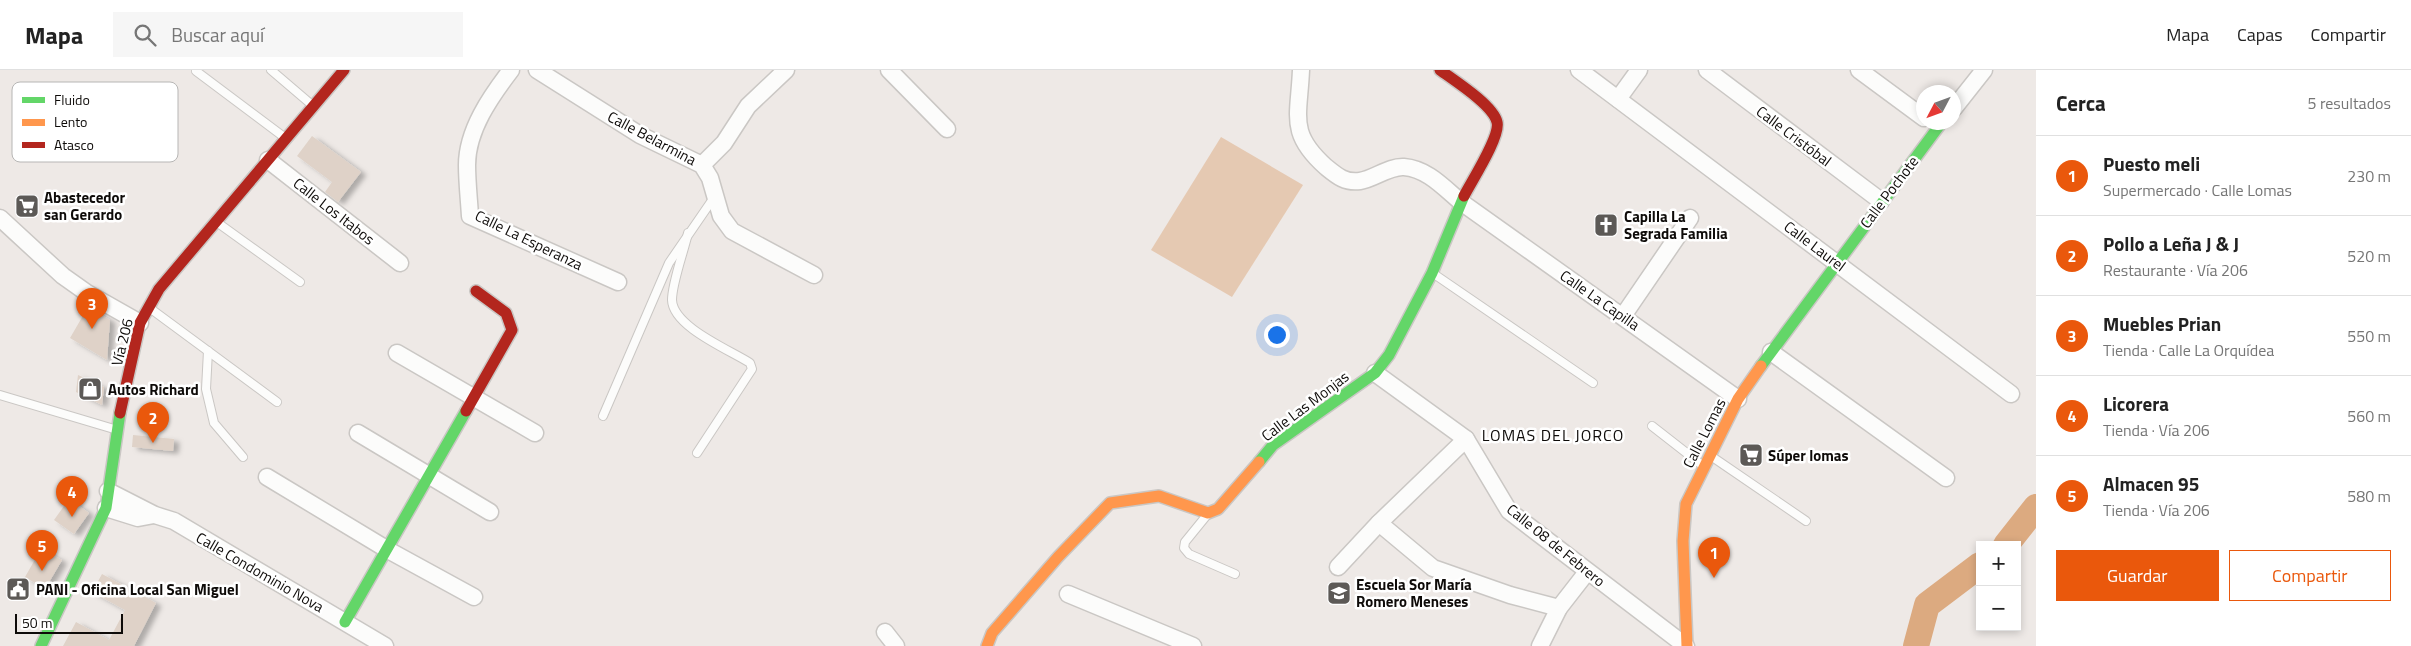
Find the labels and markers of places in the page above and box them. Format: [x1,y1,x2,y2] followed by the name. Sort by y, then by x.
[44,186,126,226] place label: Abastecedor san Gerardo
[14,193,40,219] supermarket icon: Abastecedor san Gerardo
[1624,205,1728,245] place label: Capilla La Segrada Familia
[1593,212,1619,238] church icon: Capilla La Segrada Familia
[76,288,108,329] pin: 3
[77,376,103,402] shop icon: Autos Richard
[108,378,199,401] place label: Autos Richard
[137,402,169,443] pin: 2
[1738,442,1764,468] supermarket icon: Súper lomas
[1768,444,1849,467] place label: Súper lomas
[56,476,88,517] pin: 4
[26,530,58,571] pin: 5
[1698,537,1730,578] pin: 1
[1356,573,1472,613] place label: Escuela Sor María Romero Meneses
[5,576,31,602] public building icon: PANI - Oficina Local San Miguel
[36,578,239,601] place label: PANI - Oficina Local San Miguel
[1326,580,1352,606] school or university icon: Escuela Sor María Romero Meneses

